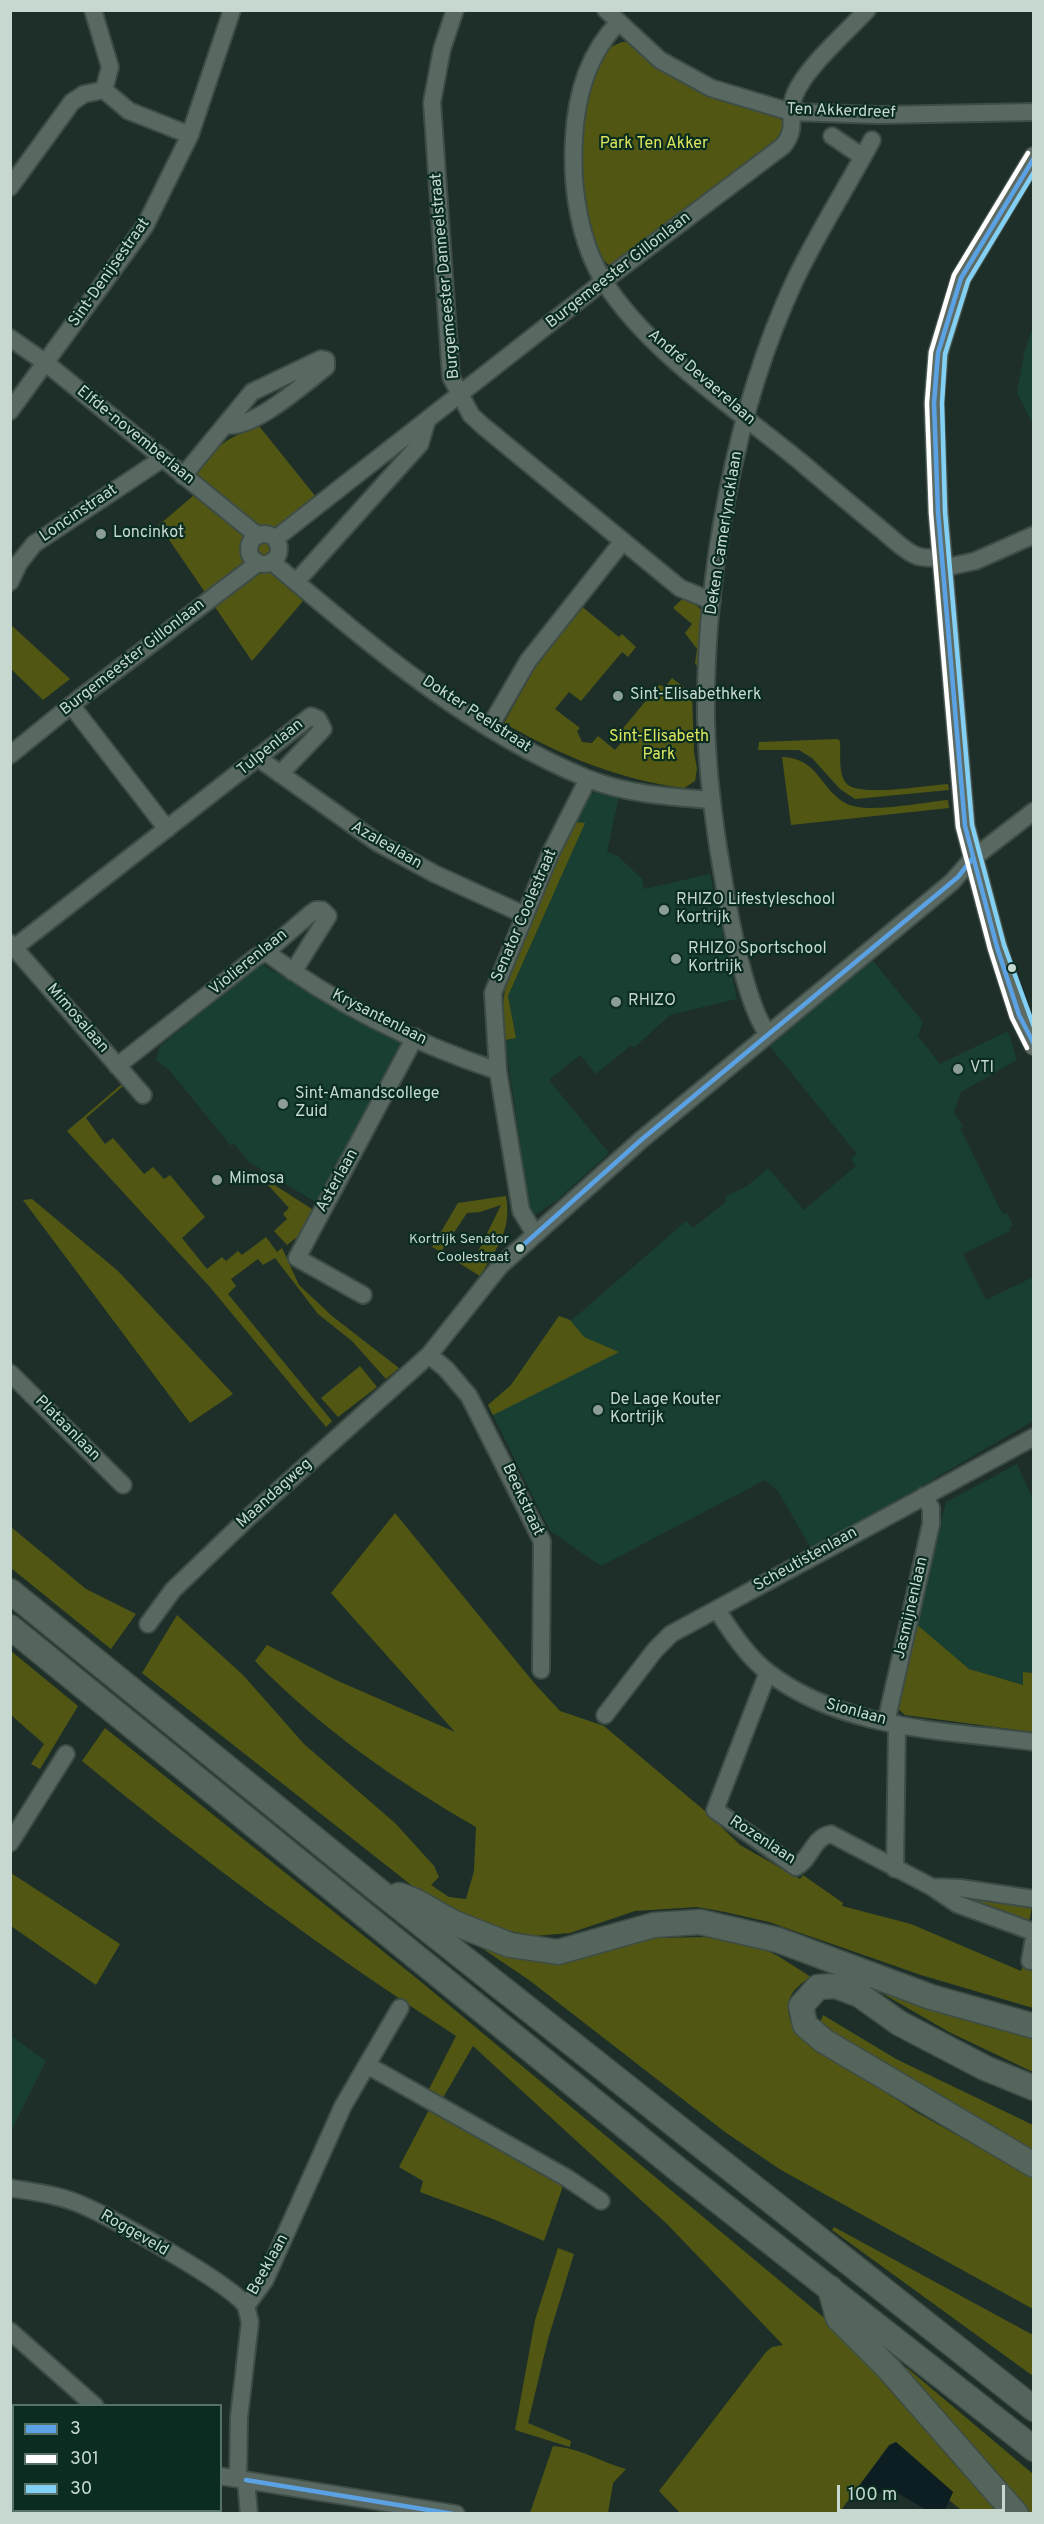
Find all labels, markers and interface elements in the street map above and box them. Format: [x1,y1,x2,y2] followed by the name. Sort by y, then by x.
[786,101,896,123] street label: Ten Akkerdreef
[600,135,708,155] park label: Park Ten Akker
[427,172,465,380] street label: Burgemeester Danneelstraat
[543,209,695,333] street label: Burgemeester Gillonlaan
[65,215,155,331] street label: Sint-Denijsestraat
[643,326,759,430] street label: André Devaerelaan
[72,383,198,489] street label: Elfde-novemberlaan
[703,450,747,616] street label: Deken Camerlyncklaan
[37,481,121,547] street label: Loncinstraat
[113,524,184,544] place label: Loncinkot
[94,527,108,541] marker: Loncinkot
[57,596,209,720] street label: Burgemeester Gillonlaan
[418,673,534,757] street label: Dokter Peelstraat
[630,686,761,706] place label: Sint-Elisabethkerk
[611,689,625,703] marker: Sint-Elisabethkerk
[234,716,308,780] street label: Tulpenlaan
[609,728,709,766] park label: Sint-Elisabeth Park
[347,818,425,874] street label: Azalealaan
[488,847,562,985] street label: Senator Coolestraat
[676,891,835,929] place label: RHIZO Lifestyleschool Kortrijk
[657,903,671,917] marker: RHIZO Lifestyleschool Kortrijk
[206,926,292,1000] street label: Violierenlaan
[688,940,827,978] place label: RHIZO Sportschool Kortrijk
[669,952,683,966] marker: RHIZO Sportschool Kortrijk
[1006,962,1018,974] unlabelled marker
[42,980,112,1058] street label: Mimosalaan
[328,986,430,1050] street label: Krysantenlaan
[628,992,676,1012] place label: RHIZO
[609,995,623,1009] marker: RHIZO
[970,1059,994,1079] place label: VTI
[951,1062,965,1076] marker: VTI
[295,1085,439,1123] place label: Sint-Amandscollege Zuid
[276,1097,290,1111] marker: Sint-Amandscollege Zuid
[313,1146,363,1216] street label: Asterlaan
[229,1170,284,1190] place label: Mimosa
[210,1173,224,1187] marker: Mimosa
[409,1232,509,1264] place label: Kortrijk Senator Coolestraat
[514,1242,526,1254] marker: Kortrijk Senator Coolestraat
[610,1391,721,1429] place label: De Lage Kouter Kortrijk
[30,1392,104,1466] street label: Plataanlaan
[591,1403,605,1417] marker: De Lage Kouter Kortrijk
[233,1455,317,1533] street label: Maandagweg
[497,1461,547,1539] street label: Beekstraat
[751,1524,861,1596] street label: Scheutistenlaan
[891,1555,933,1661] street label: Jasmijnenlaan
[824,1696,888,1730] street label: Sionlaan
[725,1813,799,1869] street label: Rozenlaan
[97,2207,171,2261] street label: Roggeveld
[244,2231,294,2299] street label: Beeklaan
[12,2404,222,2512] legend
[70,2418,81,2441] text: 3
[70,2448,99,2471] text: 301
[840,2473,1008,2511] scale bar
[70,2478,92,2501] text: 30
[848,2484,897,2507] text: 100 m

